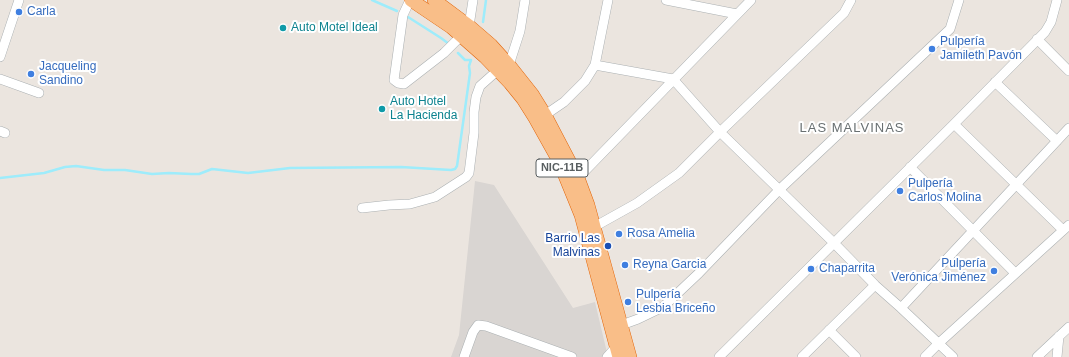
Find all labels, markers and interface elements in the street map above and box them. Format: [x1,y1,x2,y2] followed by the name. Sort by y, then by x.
[27,5,56,19] place label: Carla
[14,7,24,17] marker: Carla
[291,21,378,35] place label: Auto Motel Ideal
[278,23,288,33] marker: Auto Motel Ideal
[940,35,1022,63] place label: Pulpería Jamileth Pavón
[927,44,937,54] marker: Pulpería Jamileth Pavón
[39,60,96,88] place label: Jacqueling Sandino
[26,69,36,79] marker: Jacqueling Sandino
[390,95,457,123] place label: Auto Hotel La Hacienda
[377,104,387,114] marker: Auto Hotel La Hacienda
[800,120,904,136] district label: LAS MALVINAS
[536,159,588,177] road number: NIC-11B
[908,177,981,205] place label: Pulpería Carlos Molina
[895,186,905,196] marker: Pulpería Carlos Molina
[627,227,695,241] place label: Rosa Amelia
[614,229,624,239] marker: Rosa Amelia
[545,232,600,260] place label: Barrio Las Malvinas
[603,241,613,251] marker: Barrio Las Malvinas
[891,257,986,285] place label: Pulpería Verónica Jiménez
[633,258,706,272] place label: Reyna Garcia
[620,260,630,270] marker: Reyna Garcia
[819,262,875,276] place label: Chaparrita
[806,264,816,274] marker: Chaparrita
[989,266,999,276] marker: Pulpería Verónica Jiménez
[636,288,715,316] place label: Pulpería Lesbia Briceño
[623,297,633,307] marker: Pulpería Lesbia Briceño

